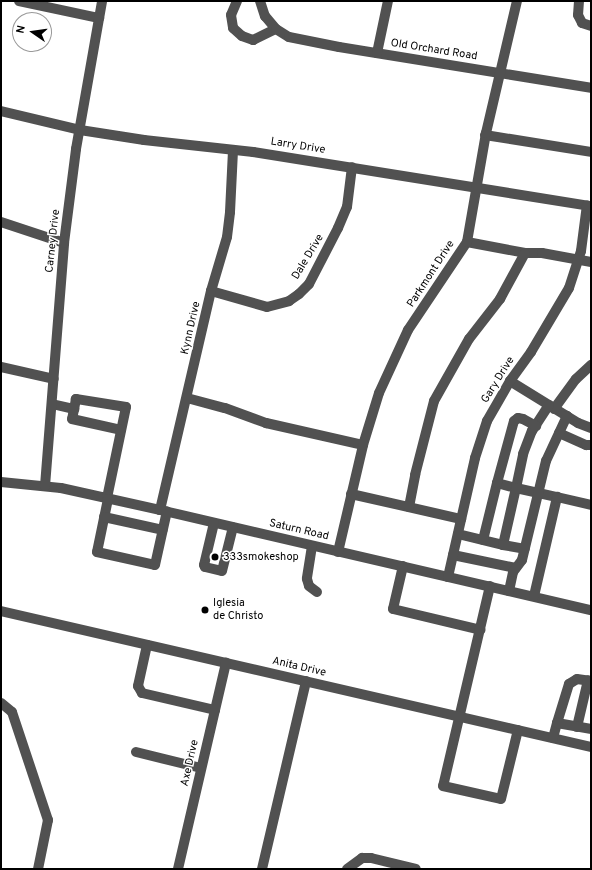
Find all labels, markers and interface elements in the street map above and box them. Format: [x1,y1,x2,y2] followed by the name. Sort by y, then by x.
[12,12,52,52] north arrow
[14,24,29,35] text: N
[390,37,478,63] street label: Old Orchard Road
[270,135,326,157] street label: Larry Drive
[43,209,63,273] street label: Carney Drive
[289,232,327,282] street label: Dale Drive
[404,238,458,310] street label: Parkmont Drive
[179,300,203,356] street label: Kynn Drive
[479,354,517,406] street label: Gary Drive
[268,517,330,543] street label: Saturn Road
[223,550,299,564] place label: 333smokeshop
[210,552,220,562] marker: 333smokeshop
[213,597,263,623] place label: Iglesia de Christo
[200,605,210,615] marker: Iglesia de Christo
[271,654,327,680] street label: Anita Drive
[178,738,202,788] street label: Axe Drive

